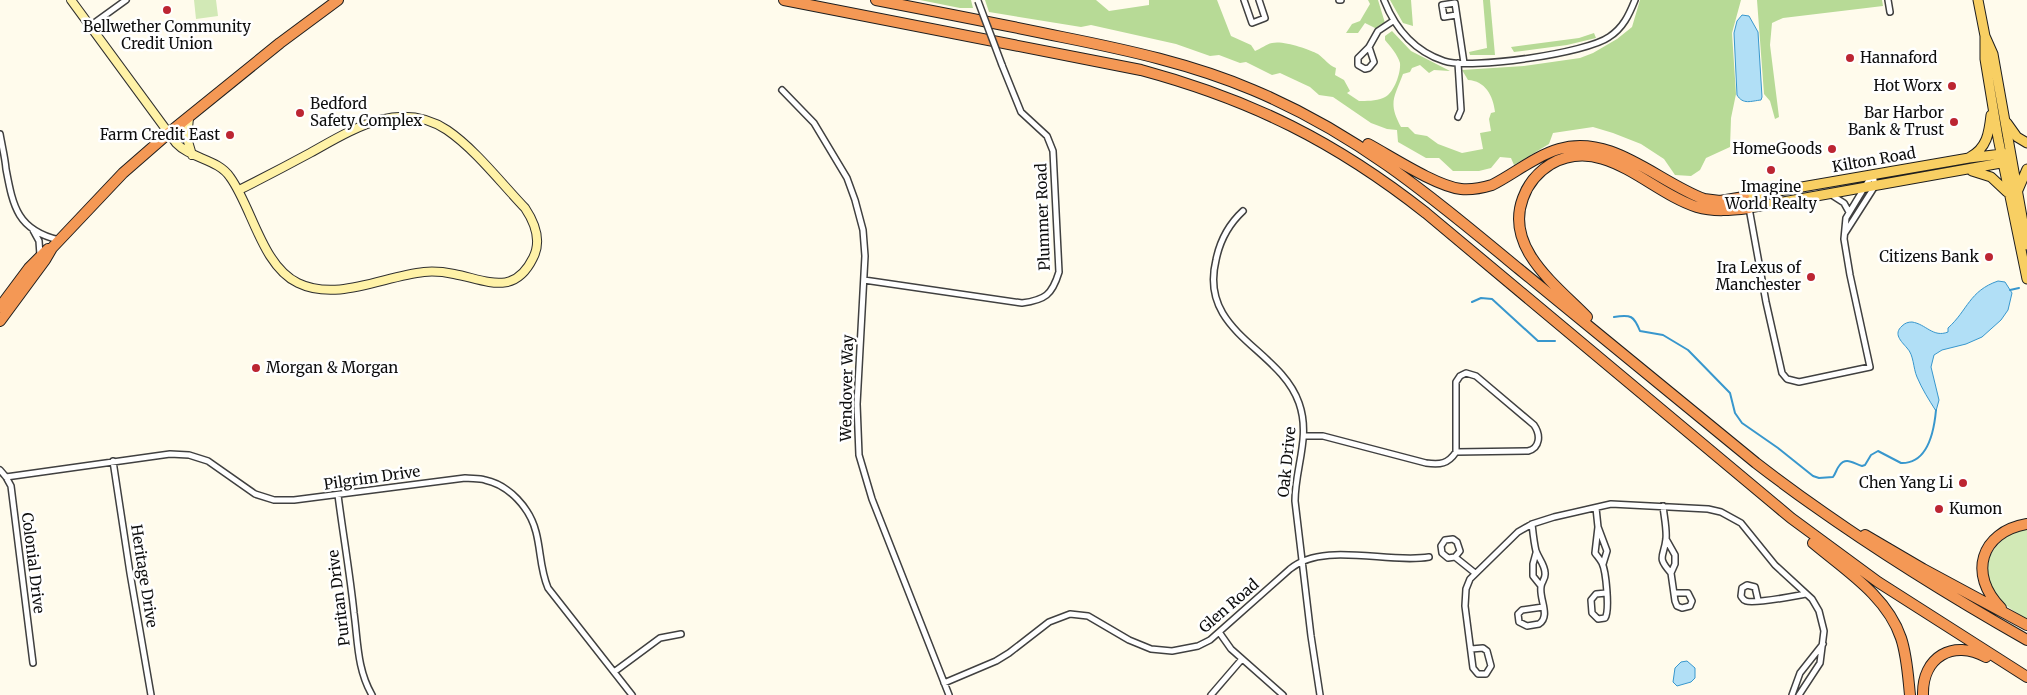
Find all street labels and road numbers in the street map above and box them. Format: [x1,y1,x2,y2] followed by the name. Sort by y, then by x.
[1831,143,1917,176] street label: Kilton Road
[1031,163,1054,271] street label: Plummer Road
[836,334,857,443] street label: Wendover Way
[1273,426,1300,498] street label: Oak Drive
[322,461,422,494] street label: Pilgrim Drive
[18,511,49,615] street label: Colonial Drive
[127,523,162,629] street label: Heritage Drive
[323,549,354,647] street label: Puritan Drive
[1195,574,1263,637] street label: Glen Road

